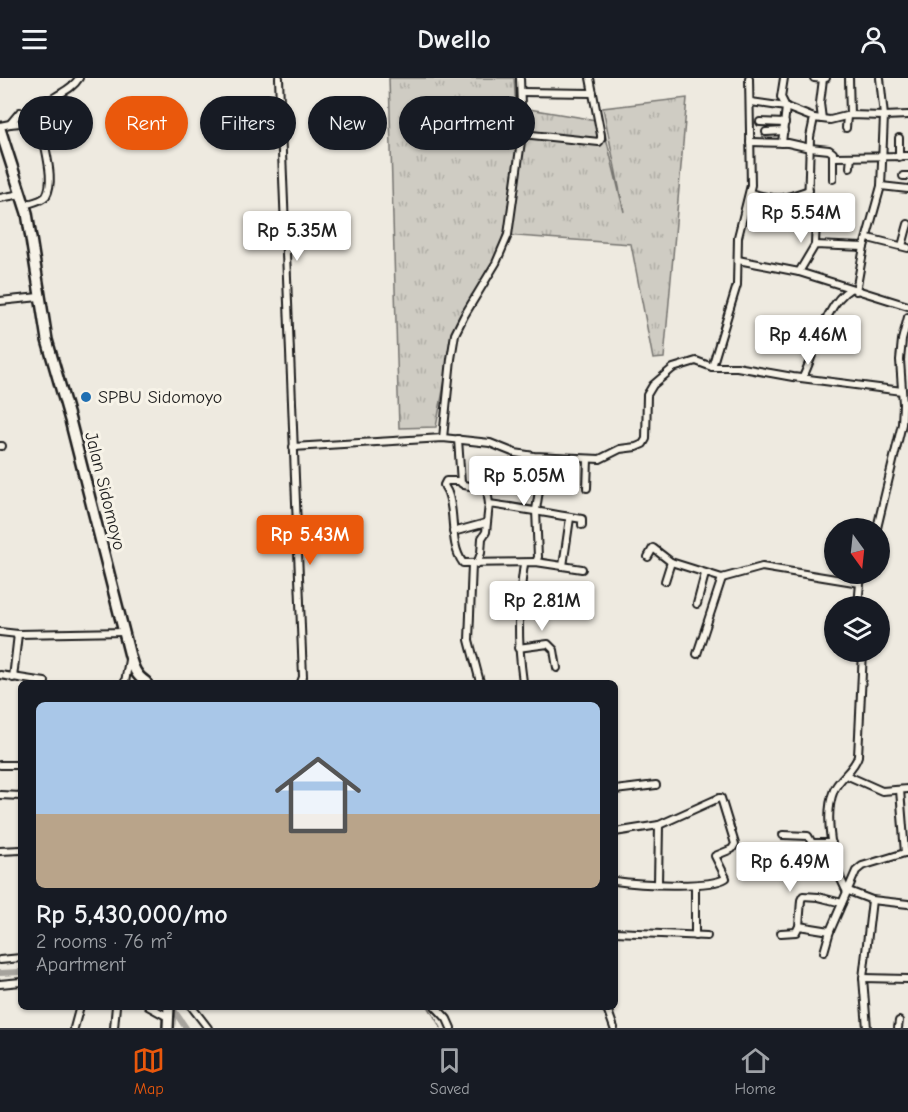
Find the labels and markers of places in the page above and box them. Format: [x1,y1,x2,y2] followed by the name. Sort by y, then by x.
[739,193,863,244] pin: Rp 5.54M
[235,211,359,262] pin: Rp 5.35M
[746,315,870,366] pin: Rp 4.46M
[98,387,222,408] place label: SPBU Sidomoyo
[79,390,93,404] marker: SPBU Sidomoyo
[462,456,586,507] pin: Rp 5.05M
[248,515,372,566] pin: Rp 5.43M
[480,581,604,632] pin: Rp 2.81M
[728,842,852,893] pin: Rp 6.49M

